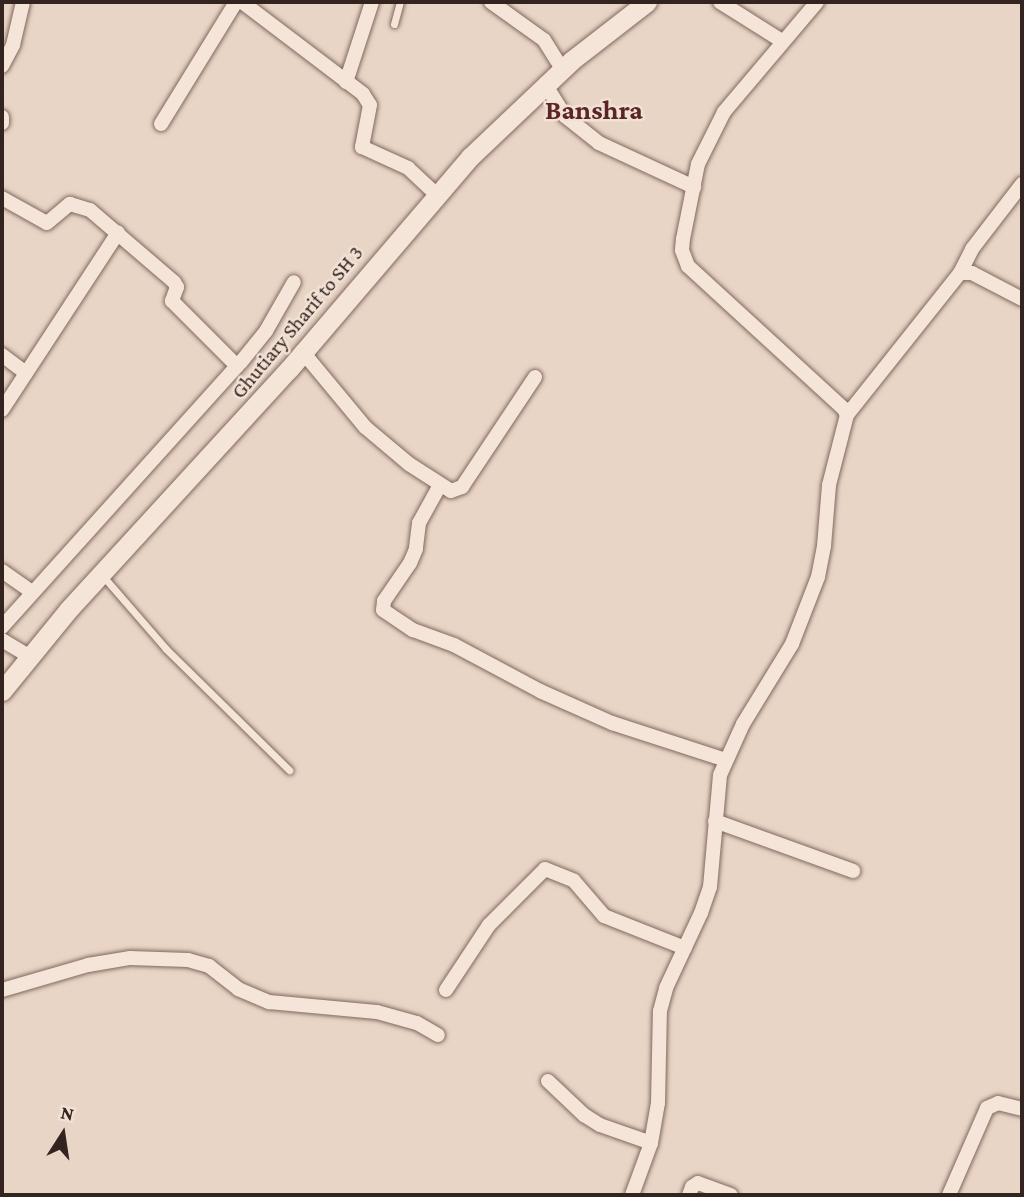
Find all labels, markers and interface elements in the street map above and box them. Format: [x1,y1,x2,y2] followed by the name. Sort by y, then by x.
[545,93,643,127] district label: Banshra
[226,241,368,403] street label: Ghutiary Sharif to SH 3
[28,1099,98,1169] north arrow
[59,1101,76,1125] text: N

